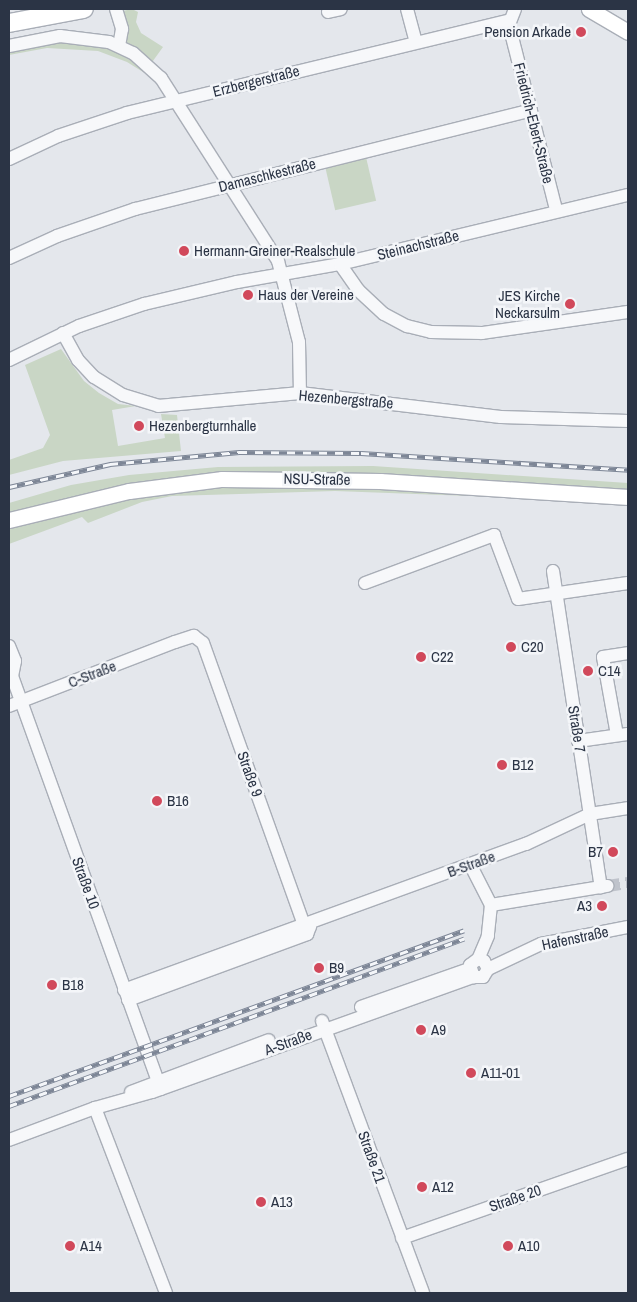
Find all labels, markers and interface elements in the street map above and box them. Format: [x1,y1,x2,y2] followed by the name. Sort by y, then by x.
[483,23,571,41] place label: Pension Arkade
[575,26,587,38] marker: Pension Arkade
[510,61,558,185] street label: Friedrich-Ebert-Straße
[211,62,301,100] street label: Erzbergerstraße
[216,154,318,196] street label: Damaschkestraße
[375,226,461,264] street label: Steinachstraße
[194,242,355,260] place label: Hermann-Greiner-Realschule
[178,245,190,257] marker: Hermann-Greiner-Realschule
[258,286,354,304] place label: Haus der Vereine
[495,286,560,321] place label: JES Kirche Neckarsulm
[242,289,254,301] marker: Haus der Vereine
[564,298,576,310] marker: JES Kirche Neckarsulm
[298,386,394,412] street label: Hezenbergstraße
[149,417,256,435] place label: Hezenbergturnhalle
[133,420,145,432] marker: Hezenbergturnhalle
[283,469,351,489] street label: NSU-Straße
[521,638,544,656] place label: C20
[505,641,517,653] marker: C20
[431,648,454,666] place label: C22
[415,651,427,663] marker: C22
[65,657,119,691] street label: C-Straße
[598,662,621,680] place label: C14
[582,665,594,677] marker: C14
[564,704,590,754] street label: Straße 7
[233,749,267,799] street label: Straße 9
[512,756,534,774] place label: B12
[496,759,508,771] marker: B12
[167,792,189,810] place label: B16
[151,795,163,807] marker: B16
[588,843,603,861] place label: B7
[607,846,619,858] marker: B7
[445,847,497,881] street label: B-Straße
[68,855,104,911] street label: Straße 10
[577,897,592,915] place label: A3
[596,900,608,912] marker: A3
[540,922,610,954] street label: Hafenstraße
[329,959,344,977] place label: B9
[313,962,325,974] marker: B9
[62,976,84,994] place label: B18
[46,979,58,991] marker: B18
[431,1021,446,1039] place label: A9
[415,1024,427,1036] marker: A9
[262,1025,314,1059] street label: A-Straße
[481,1064,520,1082] place label: A11-01
[465,1067,477,1079] marker: A11-01
[354,1129,390,1185] street label: Straße 21
[432,1178,454,1196] place label: A12
[416,1181,428,1193] marker: A12
[487,1181,543,1215] street label: Straße 20
[271,1193,293,1211] place label: A13
[255,1196,267,1208] marker: A13
[80,1237,102,1255] place label: A14
[518,1237,540,1255] place label: A10
[64,1240,76,1252] marker: A14
[502,1240,514,1252] marker: A10

